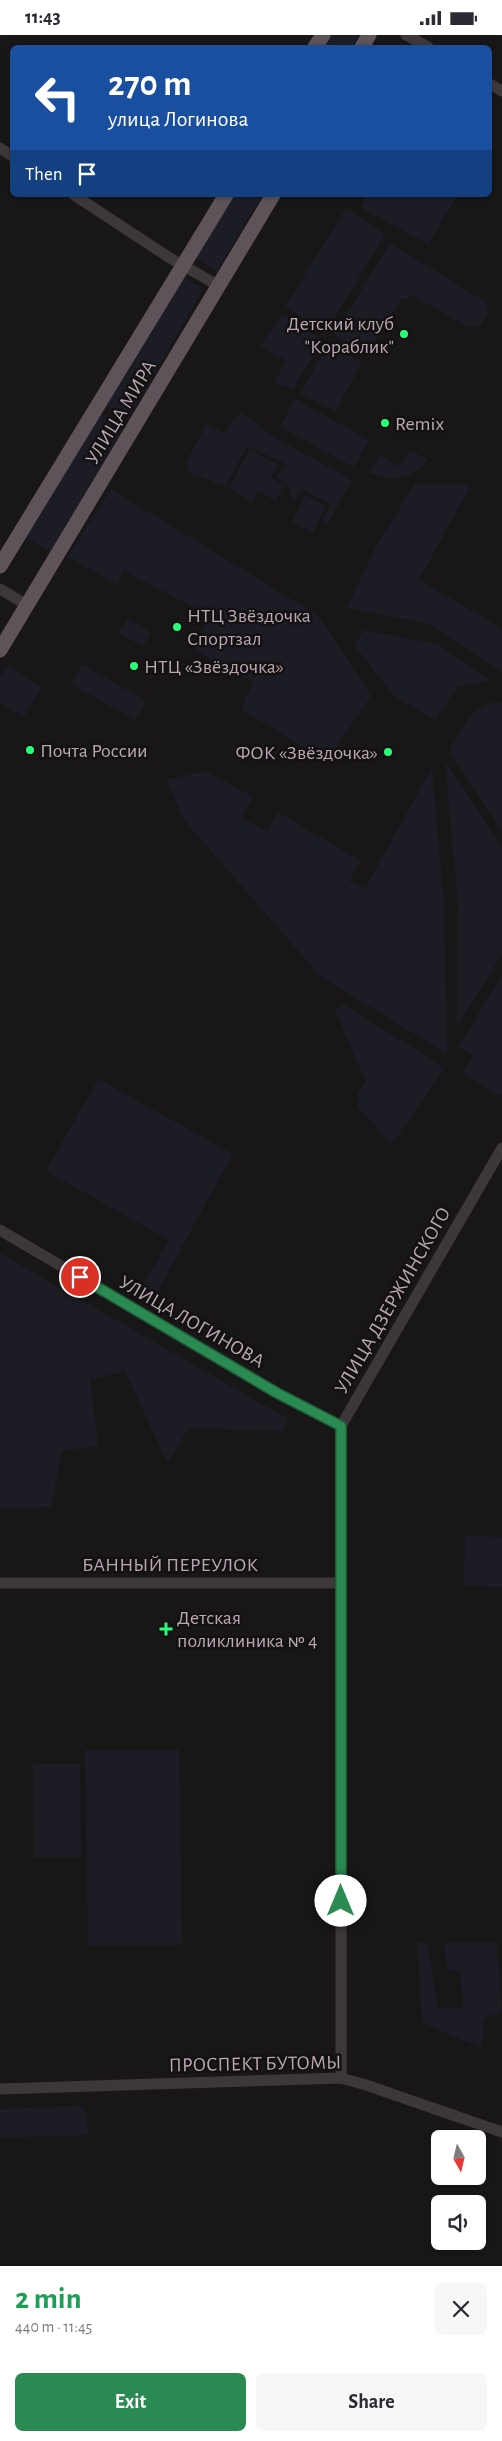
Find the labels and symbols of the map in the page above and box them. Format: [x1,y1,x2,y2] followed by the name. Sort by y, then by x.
[287,314,394,357] place label: Детский клуб "Кораблик"
[398,328,410,340] marker: Детский клуб "Кораблик"
[82,357,160,468] street label: УЛИЦА МИРА
[395,414,444,434] place label: Remix
[379,417,391,429] marker: Remix
[187,606,311,649] place label: НТЦ Звёздочка Спортзал
[171,621,183,633] marker: НТЦ Звёздочка Спортзал
[144,657,284,677] place label: НТЦ «Звёздочка»
[128,660,140,672] marker: НТЦ «Звёздочка»
[40,741,148,761] place label: Почта России
[235,743,378,763] place label: ФОК «Звёздочка»
[24,744,36,756] marker: Почта России
[382,746,394,758] marker: ФОК «Звёздочка»
[331,1204,454,1397] street label: УЛИЦА ДЗЕРЖИНСКОГО
[59,1256,101,1298] pin
[115,1272,268,1372] street label: УЛИЦА ЛОГИНОВА
[82,1555,258,1575] street label: БАННЫЙ ПЕРЕУЛОК
[177,1608,318,1651] place label: Детская поликлиника № 4
[159,1622,173,1636] marker: Детская поликлиника № 4
[314,1874,366,1926] position arrow
[169,2052,341,2076] street label: ПРОСПЕКТ БУТОМЫ
[431,2130,486,2185] north arrow

